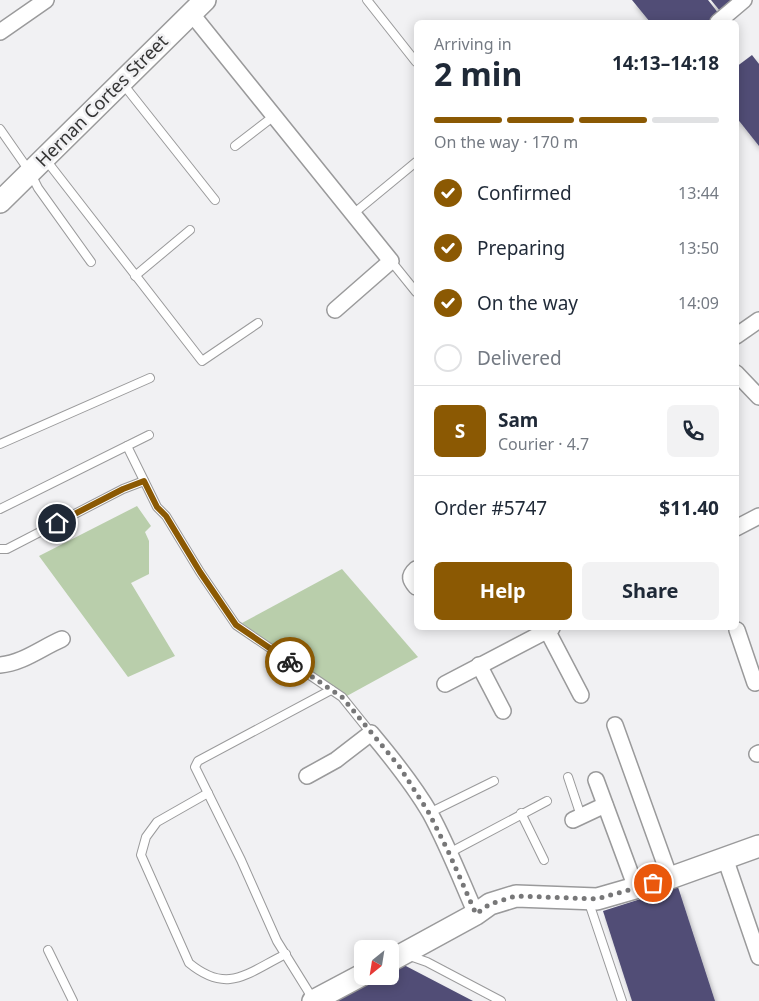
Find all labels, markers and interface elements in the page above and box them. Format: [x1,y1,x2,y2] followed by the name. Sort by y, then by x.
[30,29,173,172] street label: Hernan Cortes Street
[434,33,512,55] text: Arriving in
[612,50,719,76] text: 14:13–14:18
[434,52,522,95] text: 2 min
[434,131,578,153] text: On the way · 170 m
[434,179,462,207] icon: check
[477,180,572,206] text: Confirmed
[678,182,719,204] text: 13:44
[434,234,462,262] icon: check
[477,235,565,261] text: Preparing
[678,237,719,259] text: 13:50
[434,289,462,317] icon: check
[477,290,578,316] text: On the way
[678,292,719,314] text: 14:09
[477,345,562,371] text: Delivered
[667,405,719,457] button: phone
[498,407,538,433] text: Sam
[455,418,465,444] text: S
[498,433,589,455] text: Courier · 4.7
[434,495,547,521] text: Order #5747
[659,495,719,521] text: $11.40
[36,502,78,544] pin
[43,509,71,537] icon: home
[434,562,572,620] button: Help
[582,562,719,620] button: Share
[265,637,315,687] courier
[276,648,304,676] icon: bike
[632,862,674,904] pin
[639,869,667,897] icon: bag
[354,940,399,985] north arrow
[354,940,399,985] map controls

